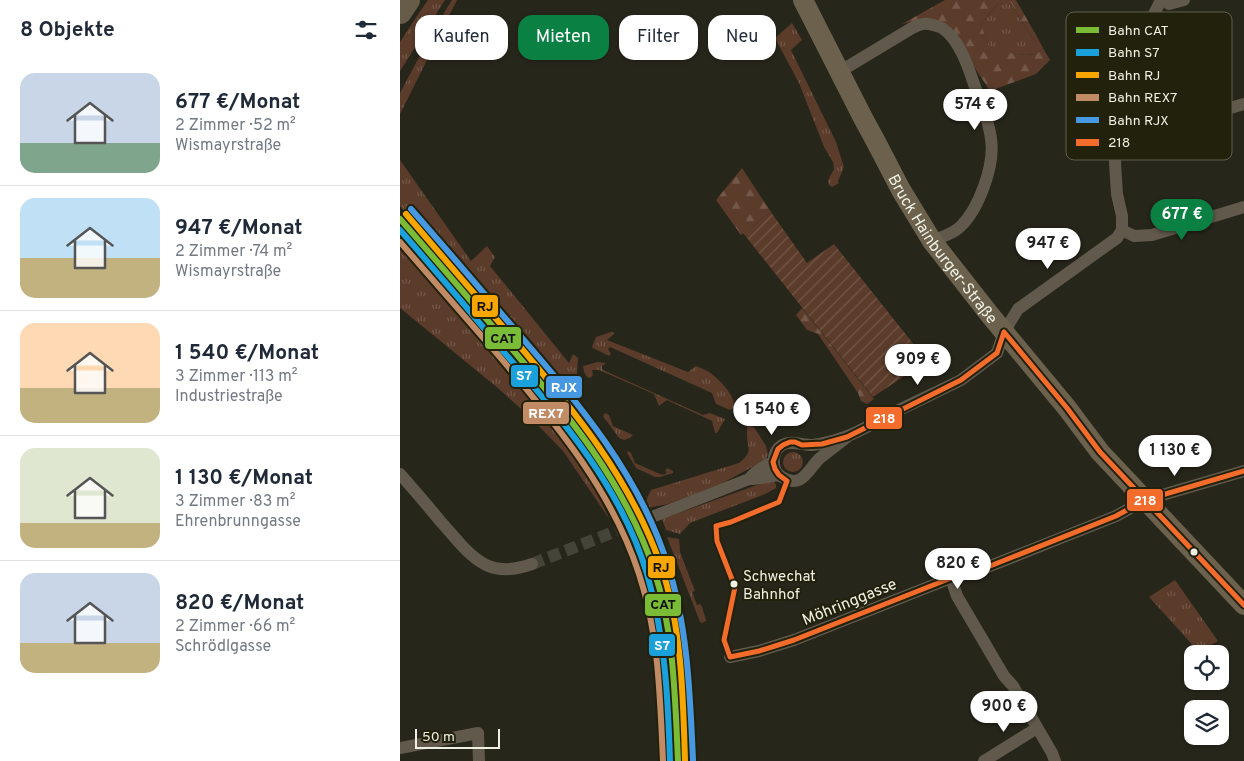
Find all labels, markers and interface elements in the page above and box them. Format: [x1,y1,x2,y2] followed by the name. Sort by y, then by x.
[1066,12,1232,160] legend
[415,15,508,60] chip: Kaufen
[518,15,609,60] chip: Mieten
[619,15,698,60] chip: Filter
[708,15,776,60] chip: Neu
[352,16,380,44] icon: filters
[20,17,115,44] text: 8 Objekte
[1108,23,1169,40] text: Bahn CAT
[1108,45,1159,62] text: Bahn S7
[1108,68,1160,85] text: Bahn RJ
[940,88,1010,131] pin: 574 €
[175,89,300,116] text: 677 €/Monat
[1108,90,1177,107] text: Bahn REX7
[60,93,120,153] icon: home
[954,95,996,115] text: 574 €
[1108,113,1169,130] text: Bahn RJX
[175,116,296,136] text: 2 Zimmer · 52 m²
[1108,135,1130,152] text: 218
[175,136,281,156] text: Wismayrstraße
[883,171,1001,329] street label: Bruck Hainburger-Straße
[1147,198,1217,241] pin: 677 €
[1161,205,1203,225] text: 677 €
[175,215,303,242] text: 947 €/Monat
[60,218,120,278] icon: home
[1013,228,1083,270] pin: 947 €
[1027,234,1069,254] text: 947 €
[175,242,292,262] text: 2 Zimmer · 74 m²
[175,262,281,282] text: Wismayrstraße
[471,294,499,318] line badge: RJ
[476,299,494,316] text: RJ
[484,326,522,350] line badge: CAT
[490,331,516,348] text: CAT
[175,340,319,367] text: 1 540 €/Monat
[60,343,120,403] icon: home
[883,344,953,386] pin: 909 €
[896,350,940,370] text: 909 €
[510,364,539,388] line badge: S7
[175,367,298,387] text: 3 Zimmer · 113 m²
[516,368,532,385] text: S7
[545,375,583,399] line badge: RJX
[551,380,577,397] text: RJX
[175,387,283,407] text: Industriestraße
[726,394,818,436] pin: 1 540 €
[744,400,800,420] text: 1 540 €
[522,401,570,425] line badge: REX7
[528,406,564,423] text: REX7
[865,406,903,430] line badge: 218
[873,411,895,428] text: 218
[1129,434,1221,477] pin: 1 130 €
[1150,441,1200,461] text: 1 130 €
[175,465,313,492] text: 1 130 €/Monat
[60,468,120,528] icon: home
[1126,488,1164,512] line badge: 218
[175,492,295,512] text: 3 Zimmer · 83 m²
[1134,493,1156,510] text: 218
[175,512,301,532] text: Ehrenbrunngasse
[1189,547,1199,557] unlabelled marker
[923,548,993,590] pin: 820 €
[936,554,980,574] text: 820 €
[647,555,676,579] line badge: RJ
[652,560,670,577] text: RJ
[743,568,816,605] place label: Schwechat Bahnhof
[799,575,900,631] street label: Möhringgasse
[729,579,739,589] marker: Schwechat Bahnhof
[175,590,304,617] text: 820 €/Monat
[60,593,120,653] icon: home
[644,593,682,617] line badge: CAT
[650,597,676,614] text: CAT
[175,617,295,637] text: 2 Zimmer · 66 m²
[648,633,676,657] line badge: S7
[175,637,271,657] text: Schrödlgasse
[654,638,670,655] text: S7
[1184,645,1229,745] map controls
[1184,645,1229,690] button: locate
[969,690,1039,733] pin: 900 €
[981,697,1027,717] text: 900 €
[1184,700,1229,745] button: layers
[415,726,500,749] scale bar
[422,729,455,746] text: 50 m

